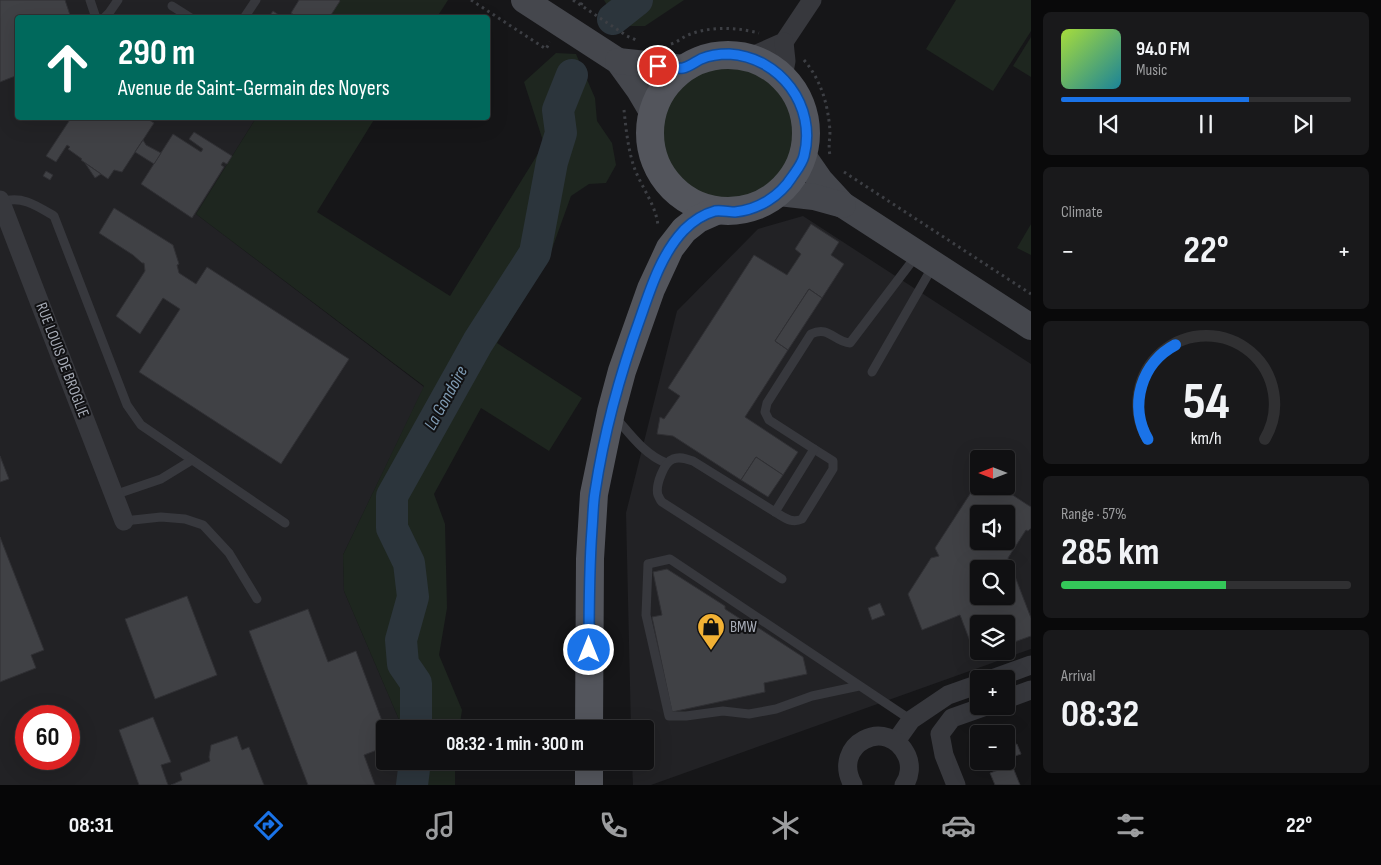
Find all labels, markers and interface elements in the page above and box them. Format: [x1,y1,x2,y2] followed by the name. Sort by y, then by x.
[118,32,195,75] text: 290 m
[35,35,100,100] icon: ahead
[1136,38,1190,61] text: 94.0 FM
[637,45,679,87] pin
[644,52,672,80] icon: arrive
[1136,61,1167,80] text: Music
[118,75,390,102] text: Avenue de Saint-Germain des Noyers
[1095,110,1123,138] icon: previous
[1192,110,1220,138] icon: pause
[1289,110,1317,138] icon: next
[1061,203,1103,222] text: Climate
[1183,228,1229,273] text: 22°
[1061,235,1075,268] text: −
[1337,235,1351,268] text: +
[31,300,93,420] street label: RUE LOUIS DE BROGLIE
[420,362,472,434] water label: La Gondoire
[1182,371,1230,434] text: 54
[1191,428,1221,449] text: km/h
[970,450,1015,495] north arrow
[970,450,1015,770] map controls
[970,505,1015,550] button: sound
[1061,505,1127,524] text: Range · 57%
[1061,530,1159,575] text: 285 km
[970,560,1015,605] button: search
[696,612,726,651] shop icon: BMW
[970,615,1015,660] button: layers
[730,618,758,637] place label: BMW
[562,623,614,675] position arrow
[1061,667,1095,686] text: Arrival
[970,670,1015,715] button: +
[1061,692,1139,737] text: 08:32
[15,705,80,770] speed limit sign: 60
[970,725,1015,770] button: −
[446,733,584,756] text: 08:32 · 1 min · 300 m
[251,808,286,843] icon: directions
[423,808,458,843] icon: music
[596,808,631,843] icon: phone
[768,808,803,843] icon: climate
[941,808,976,843] icon: car
[1113,808,1148,843] icon: filters
[69,812,113,839] text: 08:31
[1286,812,1312,839] text: 22°

